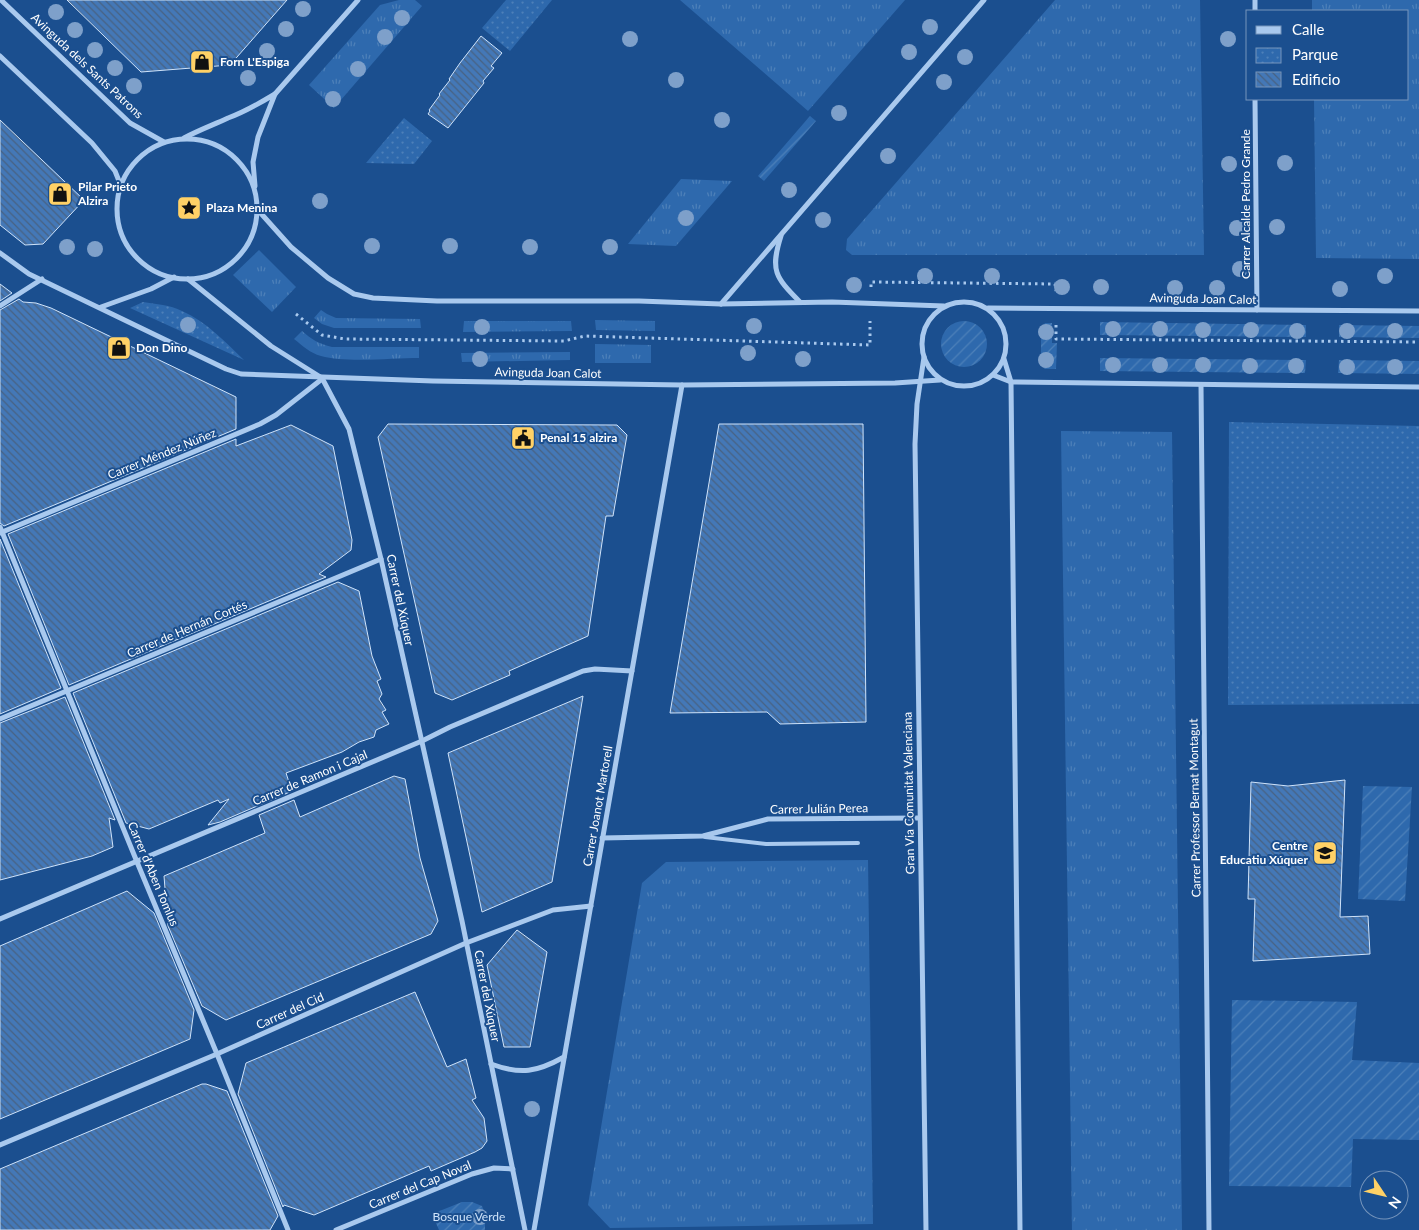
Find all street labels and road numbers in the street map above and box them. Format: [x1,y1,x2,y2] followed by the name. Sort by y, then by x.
[28,10,147,122] street label: Avinguda dels Sants Patrons
[1238,129,1253,279] street label: Carrer Alcalde Pedro Grande
[1149,290,1257,307] street label: Avinguda Joan Calot
[494,364,602,381] street label: Avinguda Joan Calot
[105,425,219,482] street label: Carrer Méndez Núñez
[383,553,418,648] street label: Carrer del Xúquer
[124,596,249,661] street label: Carrer de Hernán Cortés
[900,712,917,874] street label: Gran Via Comunitat Valenciana
[1185,718,1204,898] street label: Carrer Professor Bernat Montagut
[579,744,616,868] street label: Carrer Joanot Martorell
[250,746,370,809] street label: Carrer de Ramon i Cajal
[770,800,868,817] street label: Carrer Julián Perea
[125,819,182,928] street label: Carrer d'Aben Tomlus
[471,949,504,1044] street label: Carrer del Xúquer
[254,989,326,1032] street label: Carrer del Cid
[366,1157,473,1212] street label: Carrer del Cap Noval

